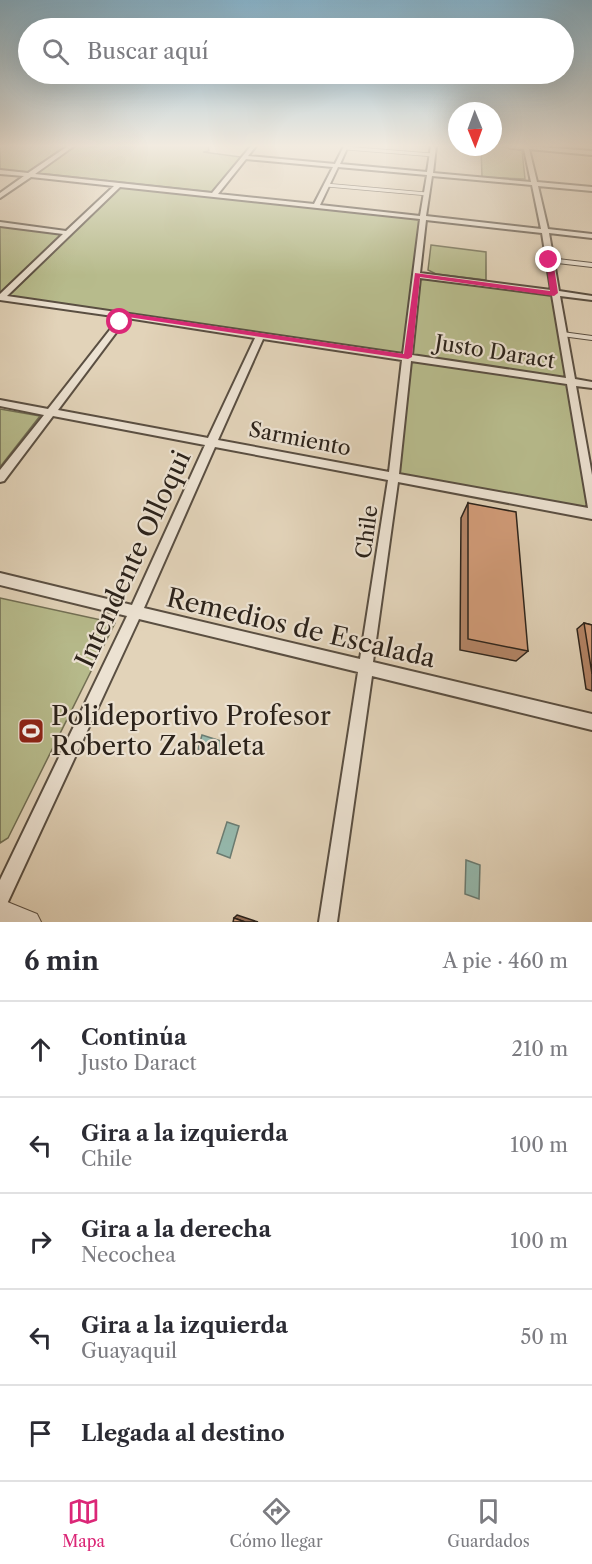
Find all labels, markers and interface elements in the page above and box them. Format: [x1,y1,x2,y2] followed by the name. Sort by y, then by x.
[18,18,574,84] search box
[39,35,72,68] icon: search
[87,38,209,65] text: Buscar aquí
[448,102,502,156] north arrow
[535,246,561,272] route end
[106,308,132,334] route start
[430,329,558,373] street label: Justo Daract
[247,416,353,461] street label: Sarmiento
[69,445,197,673] street label: Intendente Olloqui
[350,504,383,560] street label: Chile
[163,581,439,675] street label: Remedios de Escalada
[51,700,331,762] place label: Polideportivo Profesor Roberto Zabaleta
[16,716,46,746] sports icon: Polideportivo Profesor Roberto Zabaleta
[24,945,99,977] text: 6 min
[443,949,568,973] text: A pie · 460 m
[81,1024,187,1051] text: Continúa
[24,1033,57,1066] icon: ahead
[511,1037,568,1061] text: 210 m
[81,1051,197,1075] text: Justo Daract
[81,1120,288,1147] text: Gira a la izquierda
[24,1129,57,1162] icon: left
[510,1133,568,1157] text: 100 m
[81,1147,132,1171] text: Chile
[81,1216,271,1243] text: Gira a la derecha
[24,1225,57,1258] icon: right
[510,1229,568,1253] text: 100 m
[81,1243,176,1267] text: Necochea
[81,1312,288,1339] text: Gira a la izquierda
[24,1321,57,1354] icon: left
[521,1325,568,1349] text: 50 m
[81,1339,177,1363] text: Guayaquil
[24,1417,57,1450] icon: arrive
[81,1420,285,1447] text: Llegada al destino
[62,1495,105,1551] tab: Mapa
[230,1495,323,1551] tab: Cómo llegar
[447,1495,530,1551] tab: Guardados

